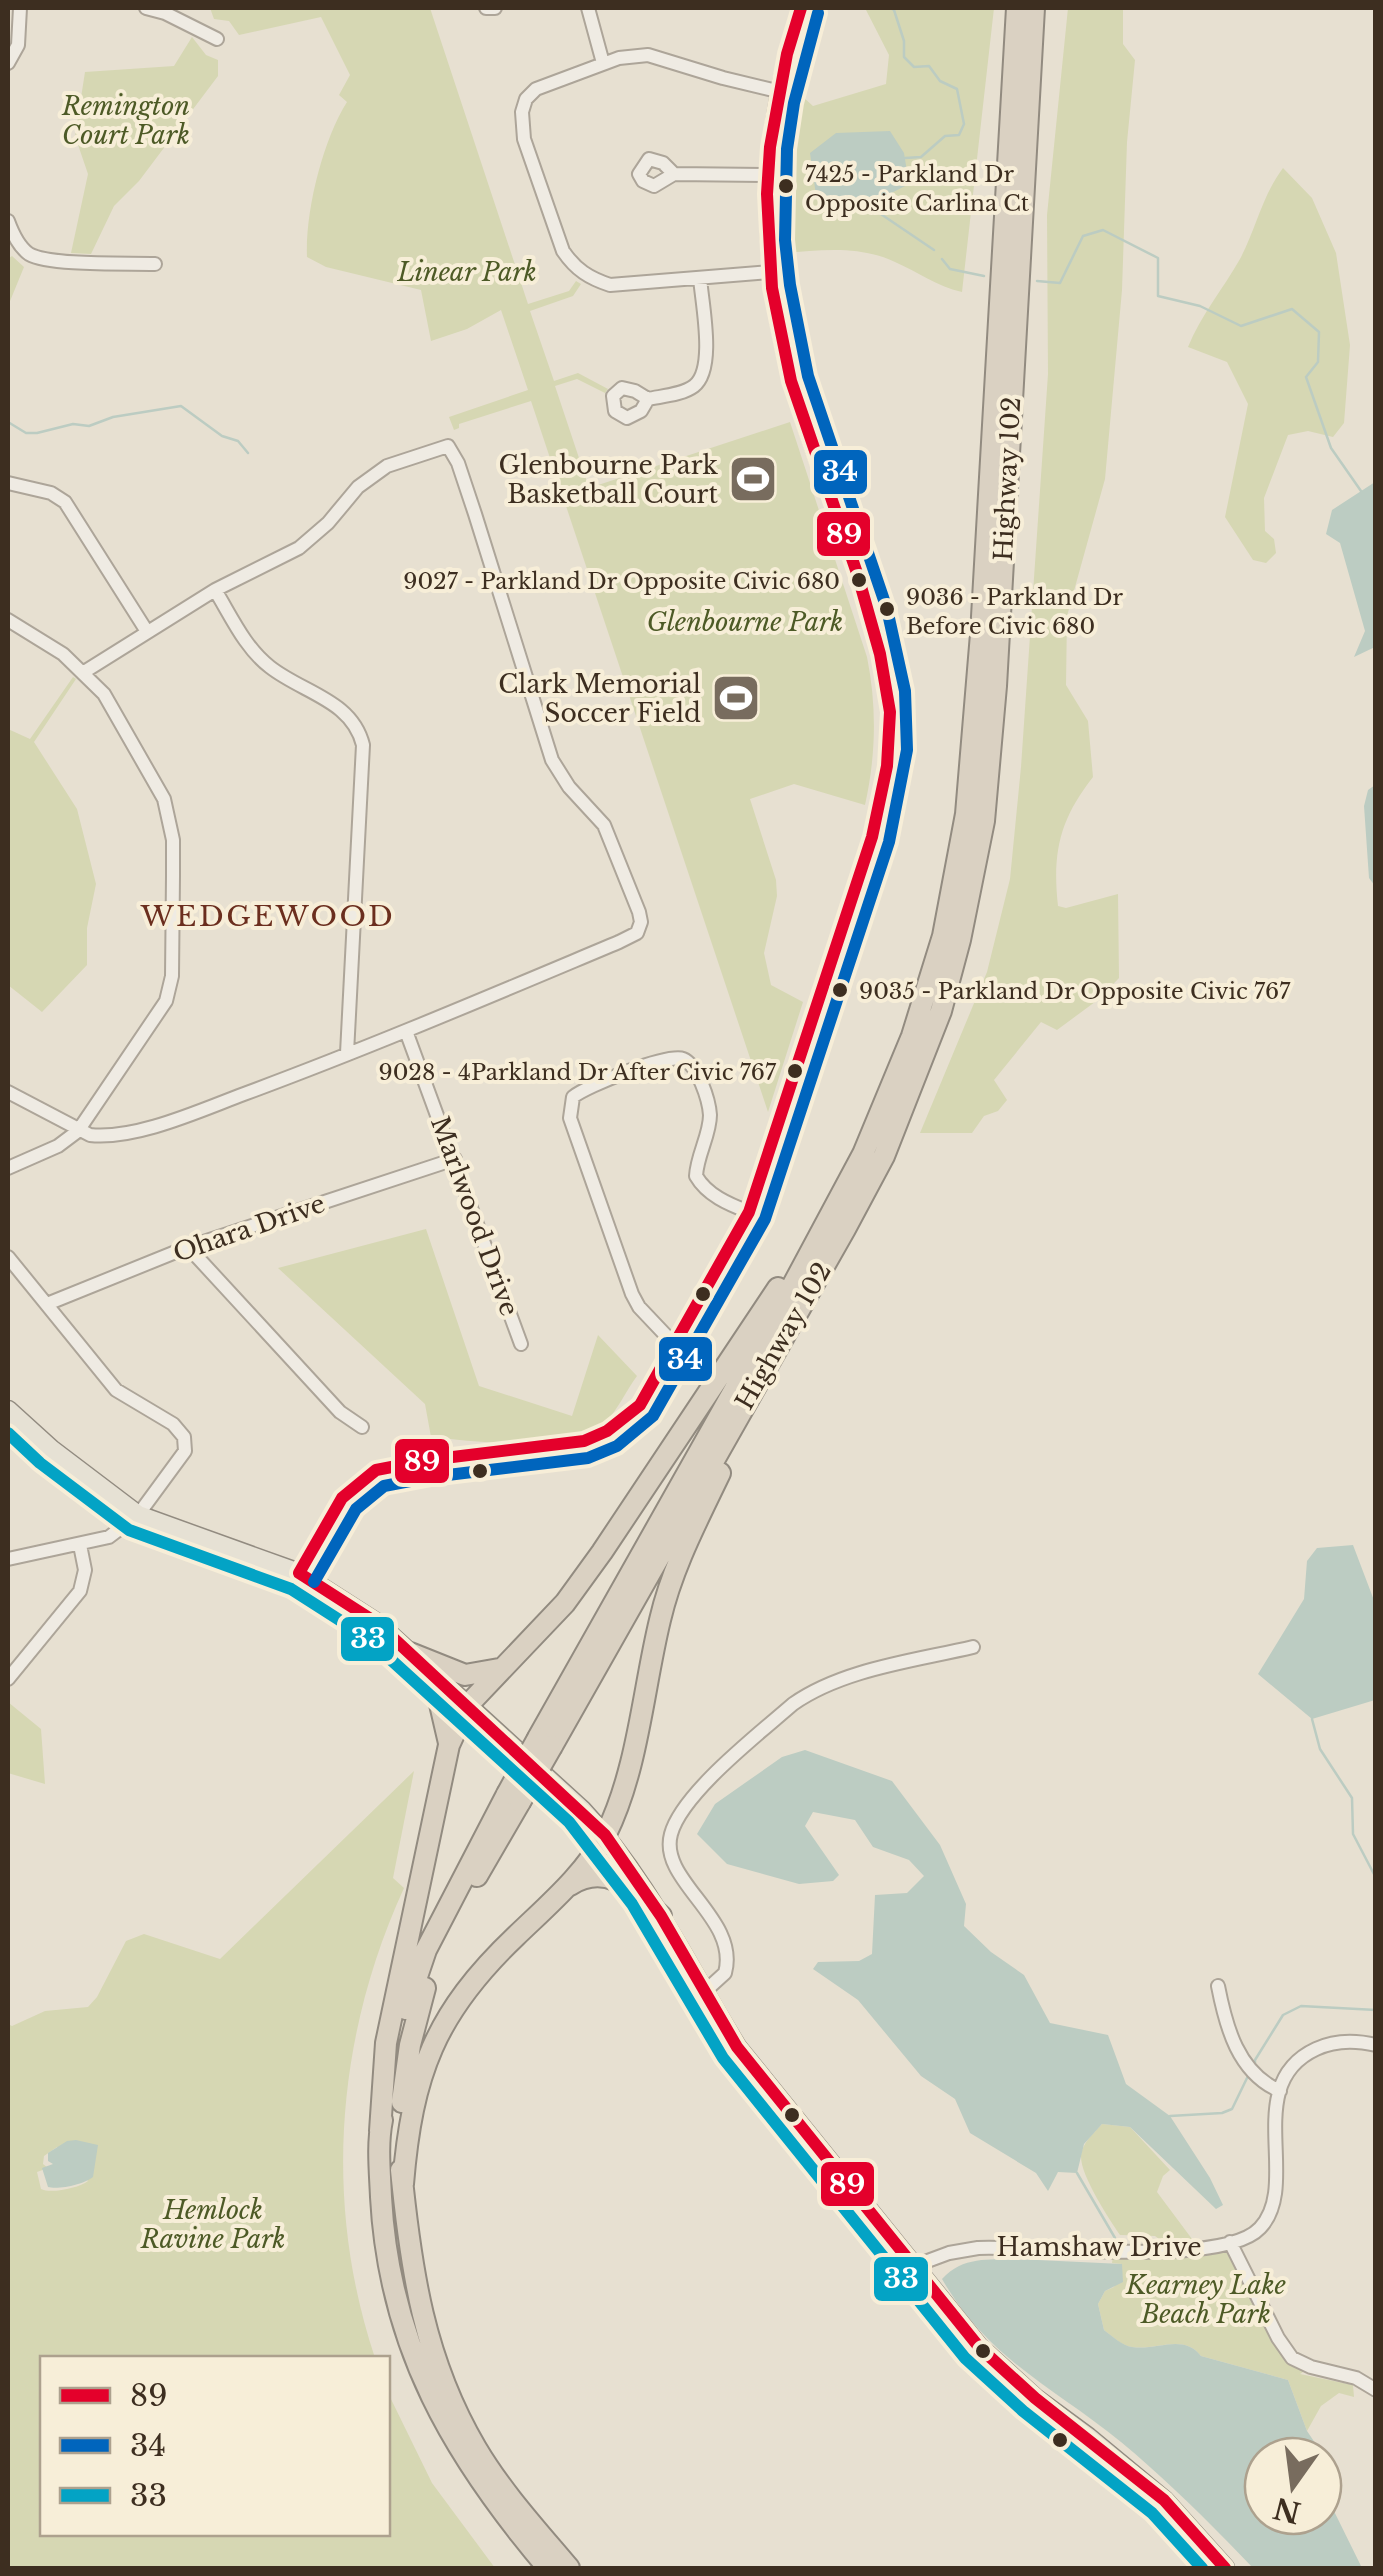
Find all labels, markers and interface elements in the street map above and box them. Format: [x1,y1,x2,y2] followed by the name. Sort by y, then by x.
[61,91,190,151] park label: Remington Court Park
[805,161,1030,217] place label: 7425 - Parkland Dr Opposite Carlina Ct
[776,176,796,196] marker: 7425 - Parkland Dr Opposite Carlina Ct
[396,257,537,288] park label: Linear Park
[988,396,1027,562] street label: Highway 102
[812,448,869,496] line badge: 34
[498,450,719,510] place label: Glenbourne Park Basketball Court
[727,453,779,505] sports icon: Glenbourne Park Basketball Court
[822,454,858,489] text: 34
[815,510,872,558] line badge: 89
[826,517,862,552] text: 89
[403,568,840,595] place label: 9027 - Parkland Dr Opposite Civic 680
[849,570,869,590] marker: 9027 - Parkland Dr Opposite Civic 680
[906,584,1124,640] place label: 9036 - Parkland Dr Before Civic 680
[877,599,897,619] marker: 9036 - Parkland Dr Before Civic 680
[647,607,843,638] park label: Glenbourne Park
[498,669,701,729] place label: Clark Memorial Soccer Field
[710,672,762,724] sports icon: Clark Memorial Soccer Field
[140,899,395,934] district label: WEDGEWOOD
[859,978,1291,1005] place label: 9035 - Parkland Dr Opposite Civic 767
[830,980,850,1000] marker: 9035 - Parkland Dr Opposite Civic 767
[379,1059,777,1086] place label: 9028 - 4Parkland Dr After Civic 767
[785,1061,805,1081] marker: 9028 - 4Parkland Dr After Civic 767
[424,1112,525,1320] street label: Marlwood Drive
[169,1188,329,1269] street label: Ohara Drive
[729,1257,838,1415] street label: Highway 102
[693,1284,713,1304] unlabelled marker
[657,1335,714,1383] line badge: 34
[667,1342,703,1377] text: 34
[393,1437,451,1485] line badge: 89
[404,1444,440,1479] text: 89
[470,1461,490,1481] unlabelled marker
[339,1615,396,1663] line badge: 33
[350,1621,386,1656] text: 33
[782,2105,802,2125] unlabelled marker
[819,2160,876,2208] line badge: 89
[829,2167,865,2202] text: 89
[140,2195,285,2255] park label: Hemlock Ravine Park
[997,2232,1201,2263] street label: Hamshaw Drive
[872,2255,930,2303] line badge: 33
[883,2261,919,2296] text: 33
[1125,2270,1287,2330] park label: Kearney Lake Beach Park
[973,2341,993,2361] unlabelled marker
[40,2356,390,2536] legend
[130,2377,167,2414] text: 89
[130,2427,166,2464] text: 34
[1050,2430,1070,2450] unlabelled marker
[1243,2436,1343,2536] north arrow
[130,2477,167,2514] text: 33
[1270,2490,1304,2530] text: N

